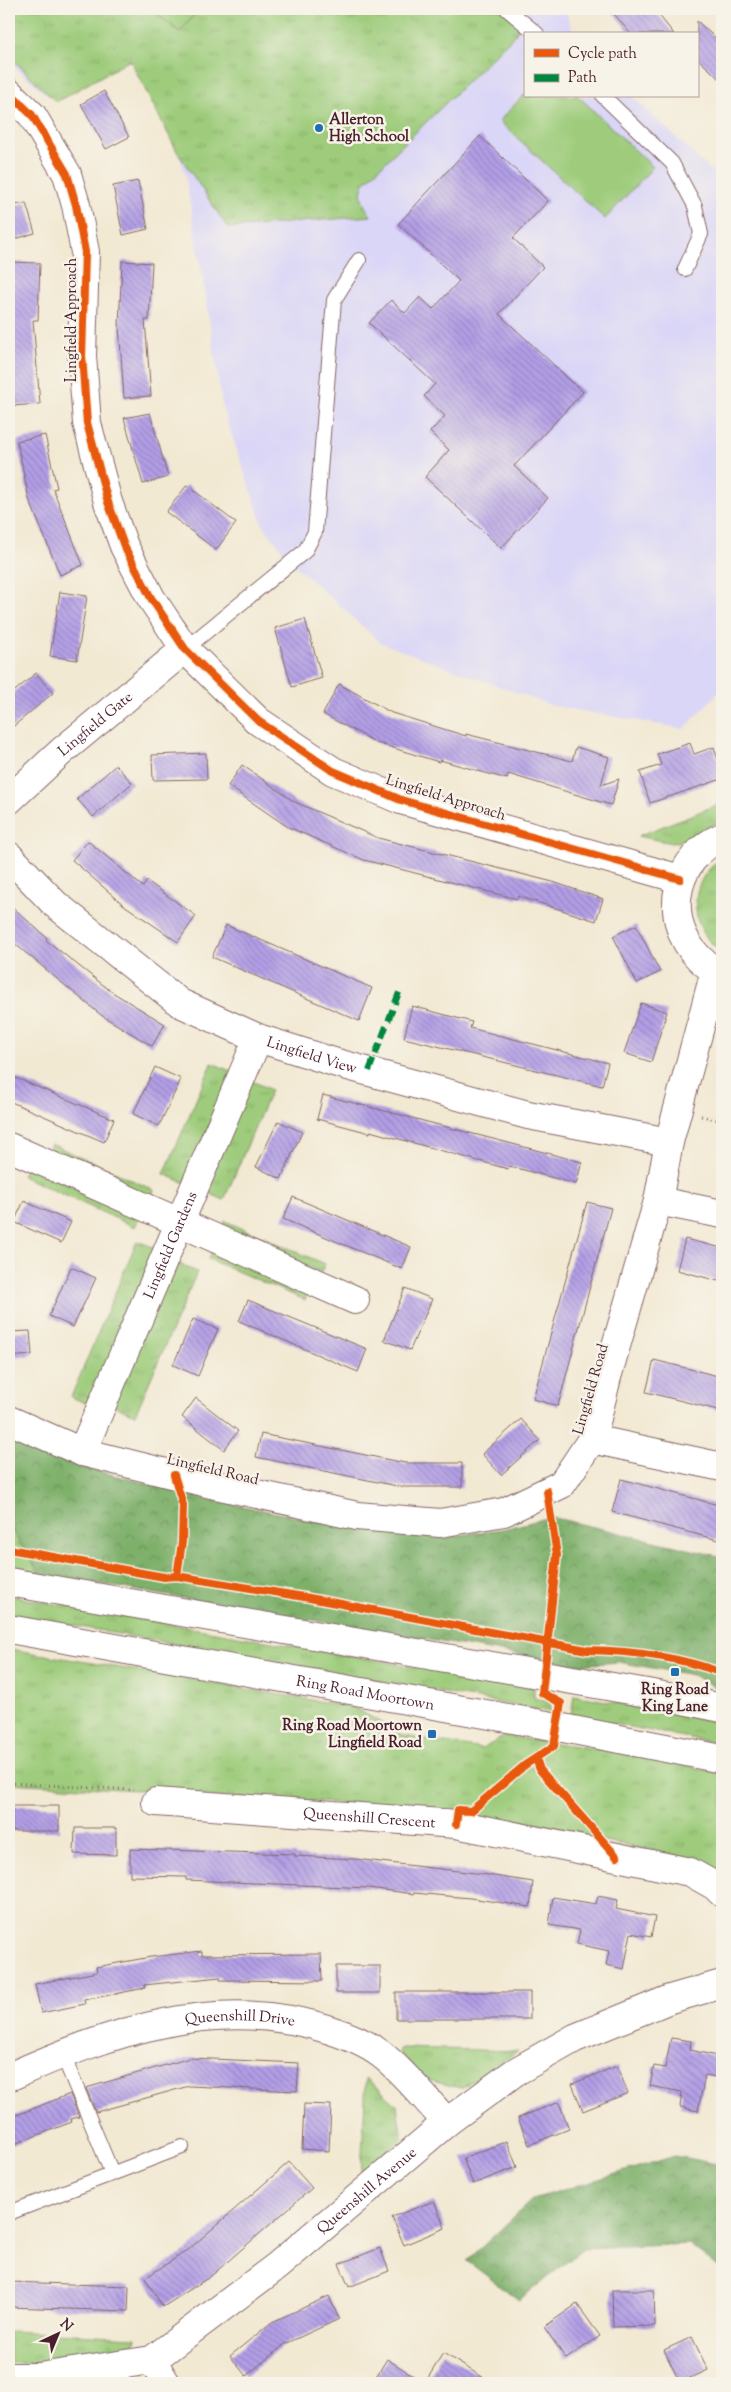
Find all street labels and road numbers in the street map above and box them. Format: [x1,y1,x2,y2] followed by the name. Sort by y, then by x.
[62,257,83,382] street label: Lingfield Approach
[54,688,138,762] street label: Lingfield Gate
[383,770,508,827] street label: Lingfield Approach
[264,1032,359,1080] street label: Lingfield View
[139,1188,204,1303] street label: Lingfield Gardens
[568,1341,615,1437] street label: Lingfield Road
[165,1450,261,1491] street label: Lingfield Road
[294,1671,436,1717] street label: Ring Road Moortown
[302,1804,436,1834] street label: Queenshill Crescent
[184,2006,297,2033] street label: Queenshill Drive
[313,2143,422,2240] street label: Queenshill Avenue

